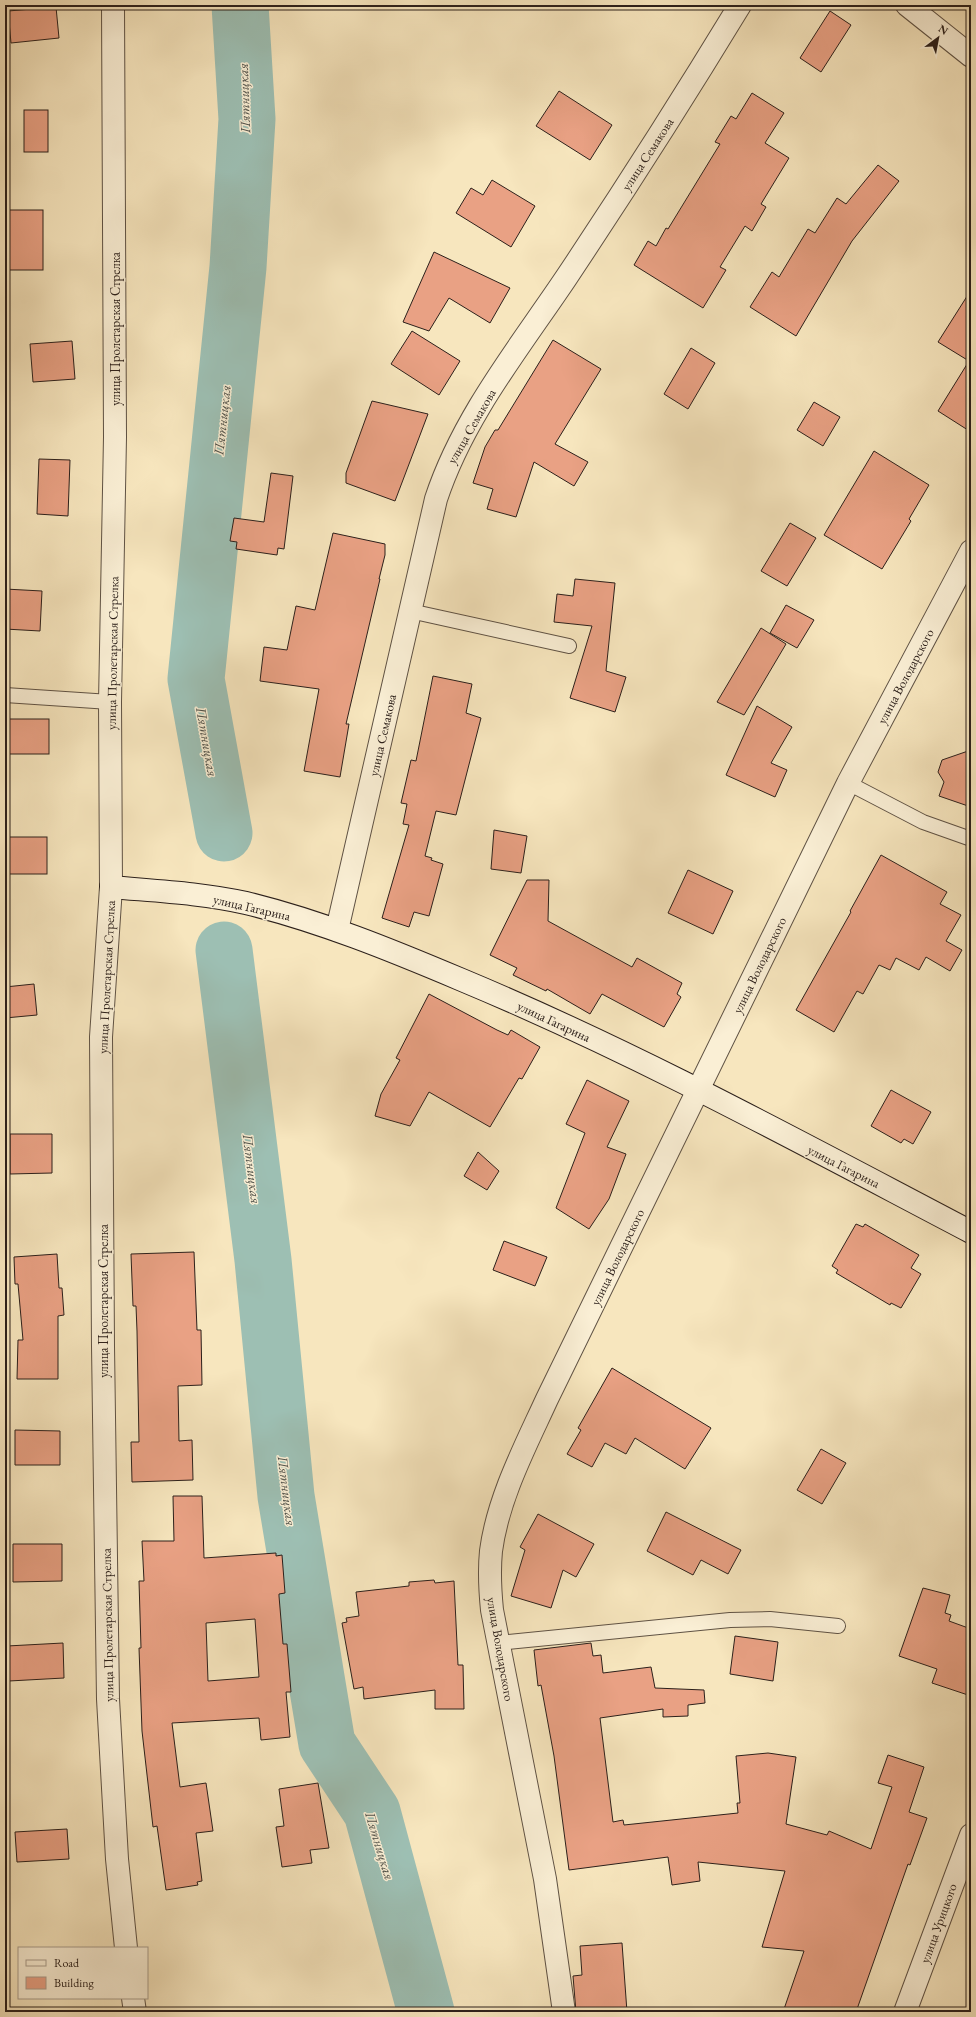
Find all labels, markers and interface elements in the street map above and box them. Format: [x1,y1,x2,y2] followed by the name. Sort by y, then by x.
[918,18,958,58] north arrow
[936,21,951,38] text: N
[234,63,254,134] water label: Пятницкая
[618,114,678,194] street label: улица Семакова
[107,251,124,406] street label: улица Пролетарская Стрелка
[209,384,235,457] water label: Пятницкая
[443,385,500,467] street label: улица Семакова
[103,575,122,730] street label: улица Пролетарская Стрелка
[873,626,938,727] street label: улица Володарского
[365,692,400,778] street label: улица Семакова
[192,705,222,778] water label: Пятницкая
[212,890,293,925] street label: улица Гагарина
[94,899,119,1054] street label: улица Пролетарская Стрелка
[729,914,790,1016] street label: улица Володарского
[514,997,594,1046] street label: улица Гагарина
[239,1132,265,1205] water label: Пятницкая
[805,1141,883,1192] street label: улица Гагарина
[587,1206,648,1308] street label: улица Володарского
[95,1223,112,1378] street label: улица Пролетарская Стрелка
[274,1454,300,1527] water label: Пятницкая
[98,1547,117,1702] street label: улица Пролетарская Стрелка
[483,1596,518,1702] street label: улица Володарского
[361,1809,399,1882] water label: Пятницкая
[916,1881,961,1965] street label: улица Урицкого
[18,1947,148,1999] legend
[54,1955,80,1971] text: Road
[54,1975,95,1991] text: Building

